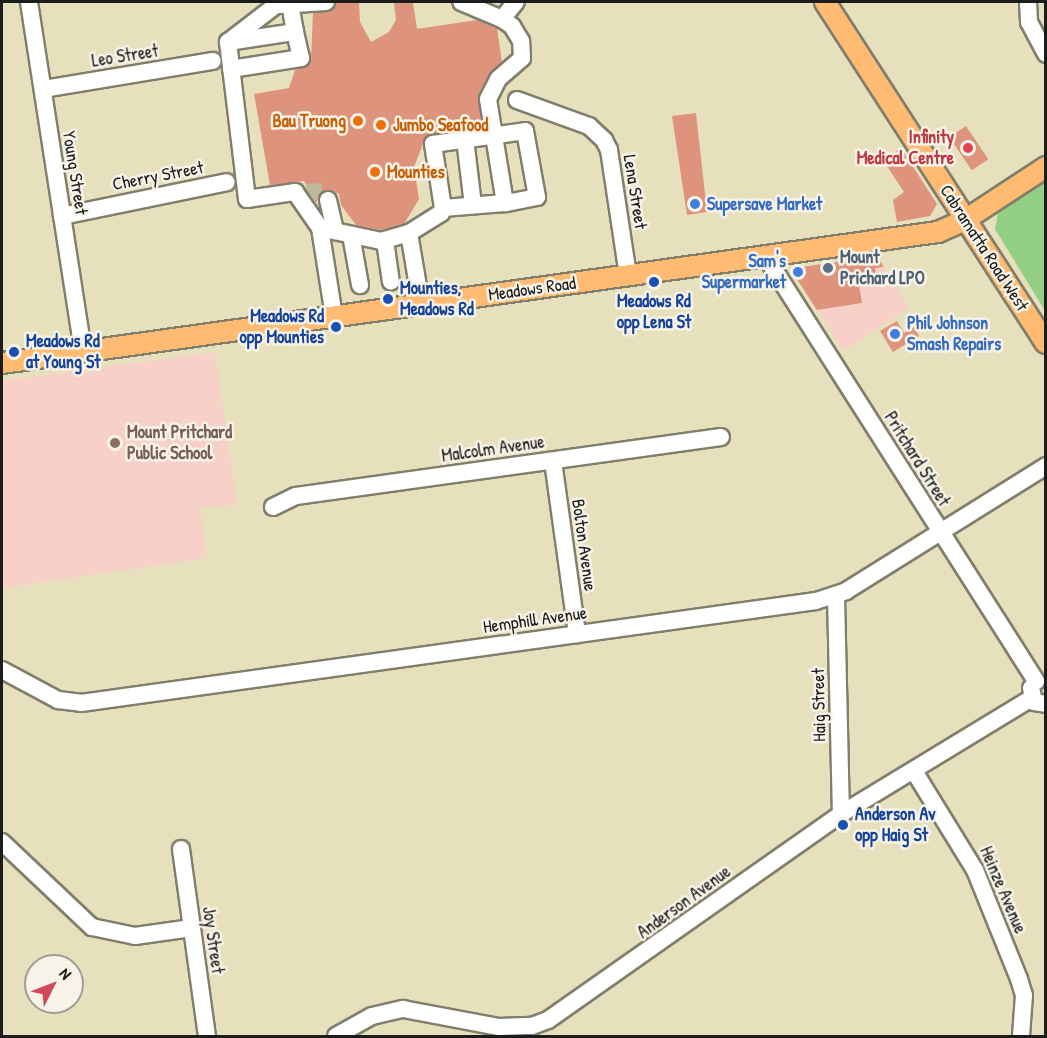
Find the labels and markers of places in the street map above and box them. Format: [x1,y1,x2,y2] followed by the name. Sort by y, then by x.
[273,110,346,132] place label: Bau Truong
[351,114,365,128] marker: Bau Truong
[393,114,488,136] place label: Jumbo Seafood
[374,118,388,132] marker: Jumbo Seafood
[857,127,954,170] place label: Infinity Medical Centre
[959,139,977,157] marker: Infinity Medical Centre
[387,161,445,183] place label: Mounties
[368,165,382,179] marker: Mounties
[707,193,822,215] place label: Supersave Market
[688,197,702,211] marker: Supersave Market
[840,247,925,290] place label: Mount Prichard LPO
[702,251,786,294] place label: Sam's Supermarket
[821,261,835,275] marker: Mount Prichard LPO
[791,265,805,279] marker: Sam's Supermarket
[647,275,661,289] marker: Meadows Rd opp Lena St
[400,278,474,320] place label: Mounties, Meadows Rd
[617,291,691,334] place label: Meadows Rd opp Lena St
[381,292,395,306] marker: Mounties, Meadows Rd
[240,306,324,348] place label: Meadows Rd opp Mounties
[907,313,1001,356] place label: Phil Johnson Smash Repairs
[329,320,343,334] marker: Meadows Rd opp Mounties
[888,327,902,341] marker: Phil Johnson Smash Repairs
[26,331,101,374] place label: Meadows Rd at Young St
[7,345,21,359] marker: Meadows Rd at Young St
[127,422,232,464] place label: Mount Pritchard Public School
[108,436,122,450] marker: Mount Pritchard Public School
[855,804,935,846] place label: Anderson Av opp Haig St
[836,818,850,832] marker: Anderson Av opp Haig St

